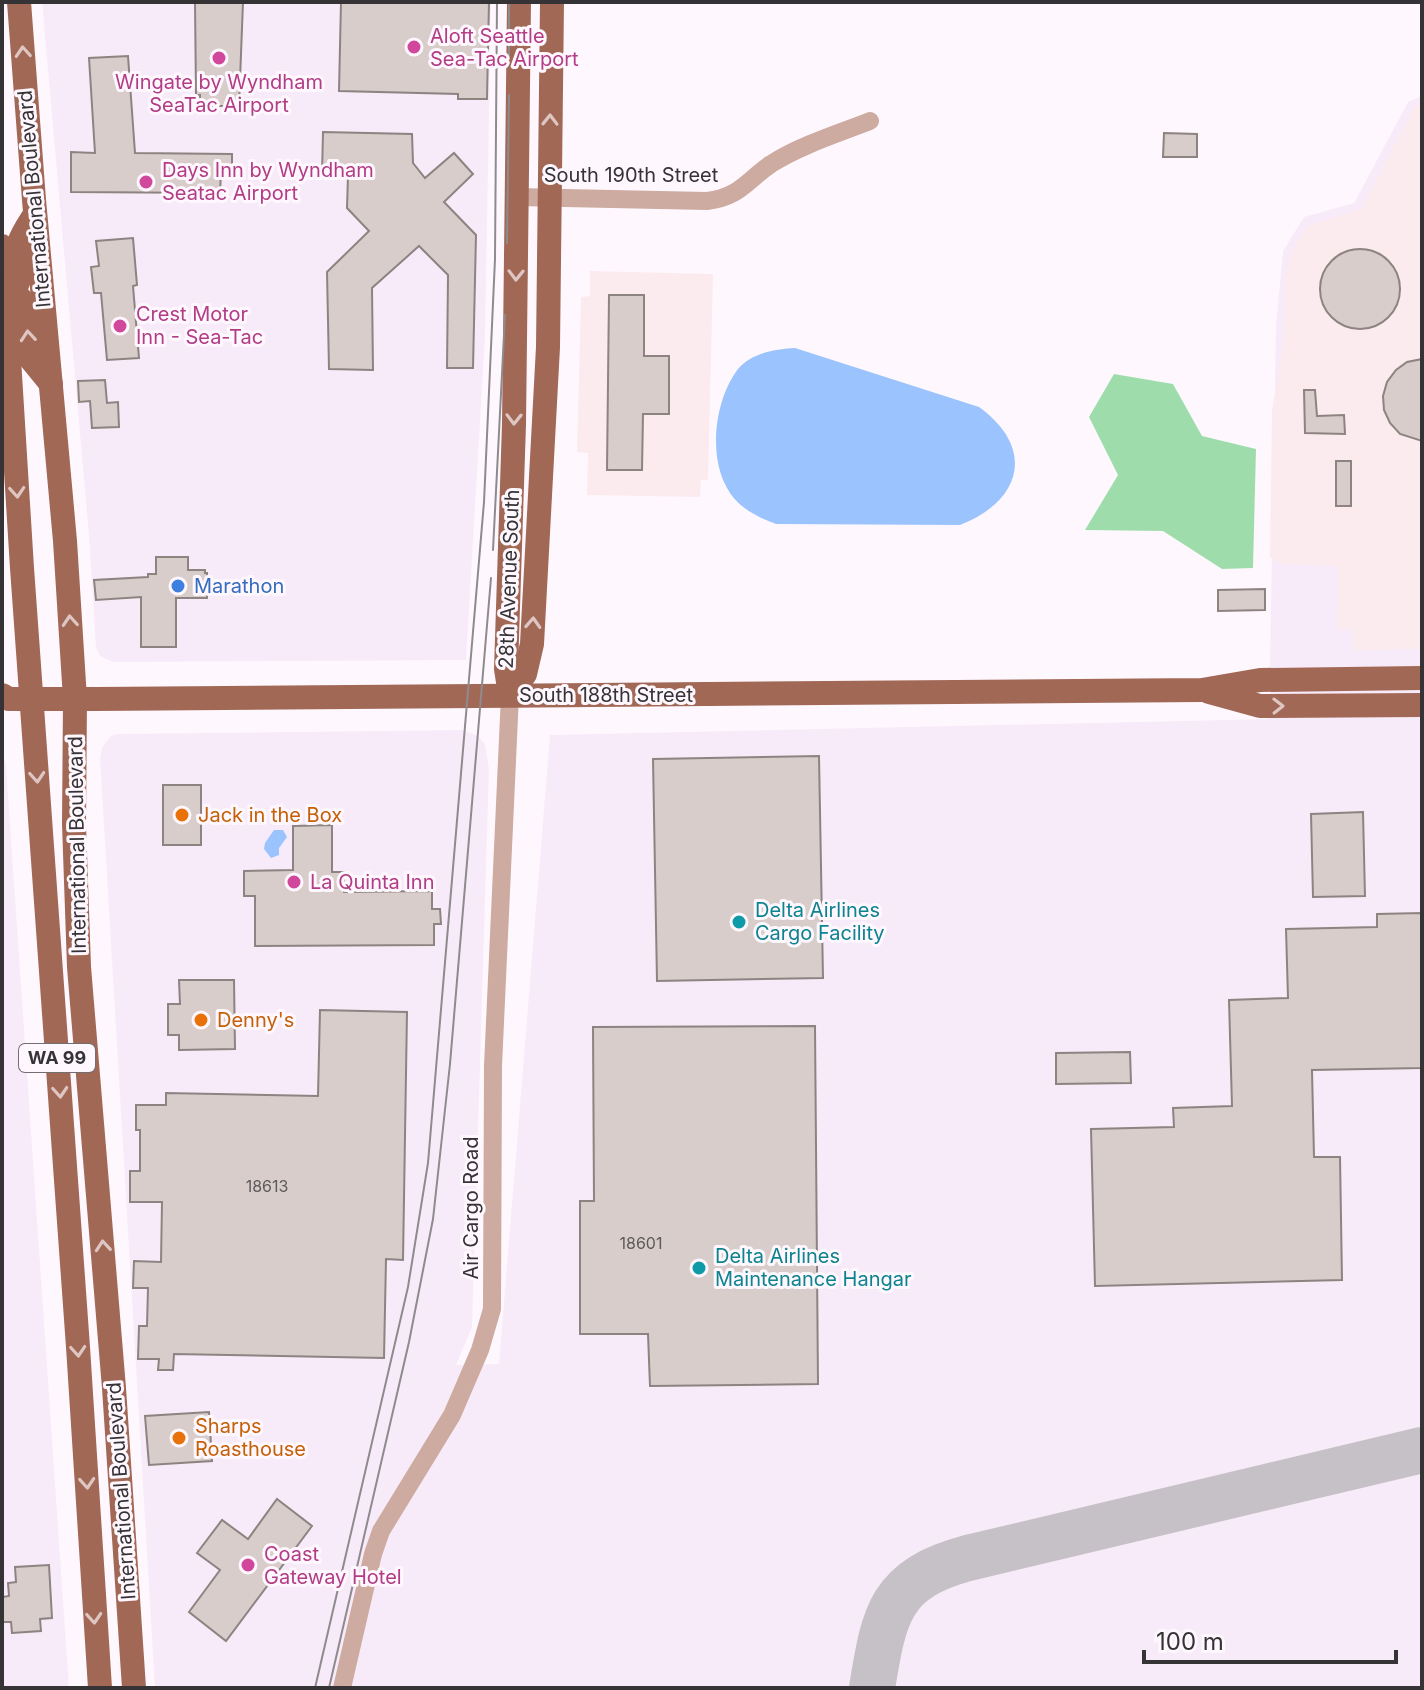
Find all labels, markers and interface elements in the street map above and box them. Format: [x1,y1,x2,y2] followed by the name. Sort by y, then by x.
[430,24,579,71] place label: Aloft Seattle Sea-Tac Airport
[405,38,423,56] marker: Aloft Seattle Sea-Tac Airport
[14,45,31,58] one-way arrow
[210,49,228,67] marker: Wingate by Wyndham SeaTac Airport
[115,70,323,117] place label: Wingate by Wyndham SeaTac Airport
[13,89,55,309] street label: International Boulevard
[541,113,558,126] one-way arrow
[162,158,374,205] place label: Days Inn by Wyndham Seatac Airport
[544,163,719,187] street label: South 190th Street
[137,173,155,191] marker: Days Inn by Wyndham Seatac Airport
[507,269,524,282] one-way arrow
[136,302,263,349] place label: Crest Motor Inn - Sea-Tac
[111,317,129,335] marker: Crest Motor Inn - Sea-Tac
[19,329,36,342] one-way arrow
[505,413,523,426] one-way arrow
[8,486,25,499] one-way arrow
[494,489,524,669] street label: 28th Avenue South
[194,574,284,598] place label: Marathon
[169,577,187,595] marker: Marathon
[62,614,79,627] one-way arrow
[524,616,541,629] one-way arrow
[519,683,693,707] street label: South 188th Street
[1272,697,1285,715] one-way arrow
[63,736,91,954] street label: International Boulevard
[28,771,45,784] one-way arrow
[198,803,342,827] place label: Jack in the Box
[173,806,191,824] marker: Jack in the Box
[310,870,434,894] place label: La Quinta Inn
[285,873,303,891] marker: La Quinta Inn
[755,898,885,945] place label: Delta Airlines Cargo Facility
[730,913,748,931] marker: Delta Airlines Cargo Facility
[217,1008,294,1032] place label: Denny's
[192,1011,210,1029] marker: Denny's
[19,1044,95,1072] road number: WA 99
[51,1086,68,1099] one-way arrow
[459,1136,483,1280] street label: Air Cargo Road
[246,1176,288,1196] house number: 18613
[620,1233,662,1253] house number: 18601
[94,1239,111,1252] one-way arrow
[715,1244,912,1291] place label: Delta Airlines Maintenance Hangar
[690,1259,708,1277] marker: Delta Airlines Maintenance Hangar
[69,1345,86,1358] one-way arrow
[101,1382,141,1600] street label: International Boulevard
[195,1414,306,1461] place label: Sharps Roasthouse
[170,1429,188,1447] marker: Sharps Roasthouse
[78,1477,95,1490] one-way arrow
[264,1542,402,1589] place label: Coast Gateway Hotel
[239,1556,257,1574] marker: Coast Gateway Hotel
[85,1612,102,1625] one-way arrow
[1144,1614,1396,1664] scale bar
[1156,1627,1224,1656] text: 100 m

